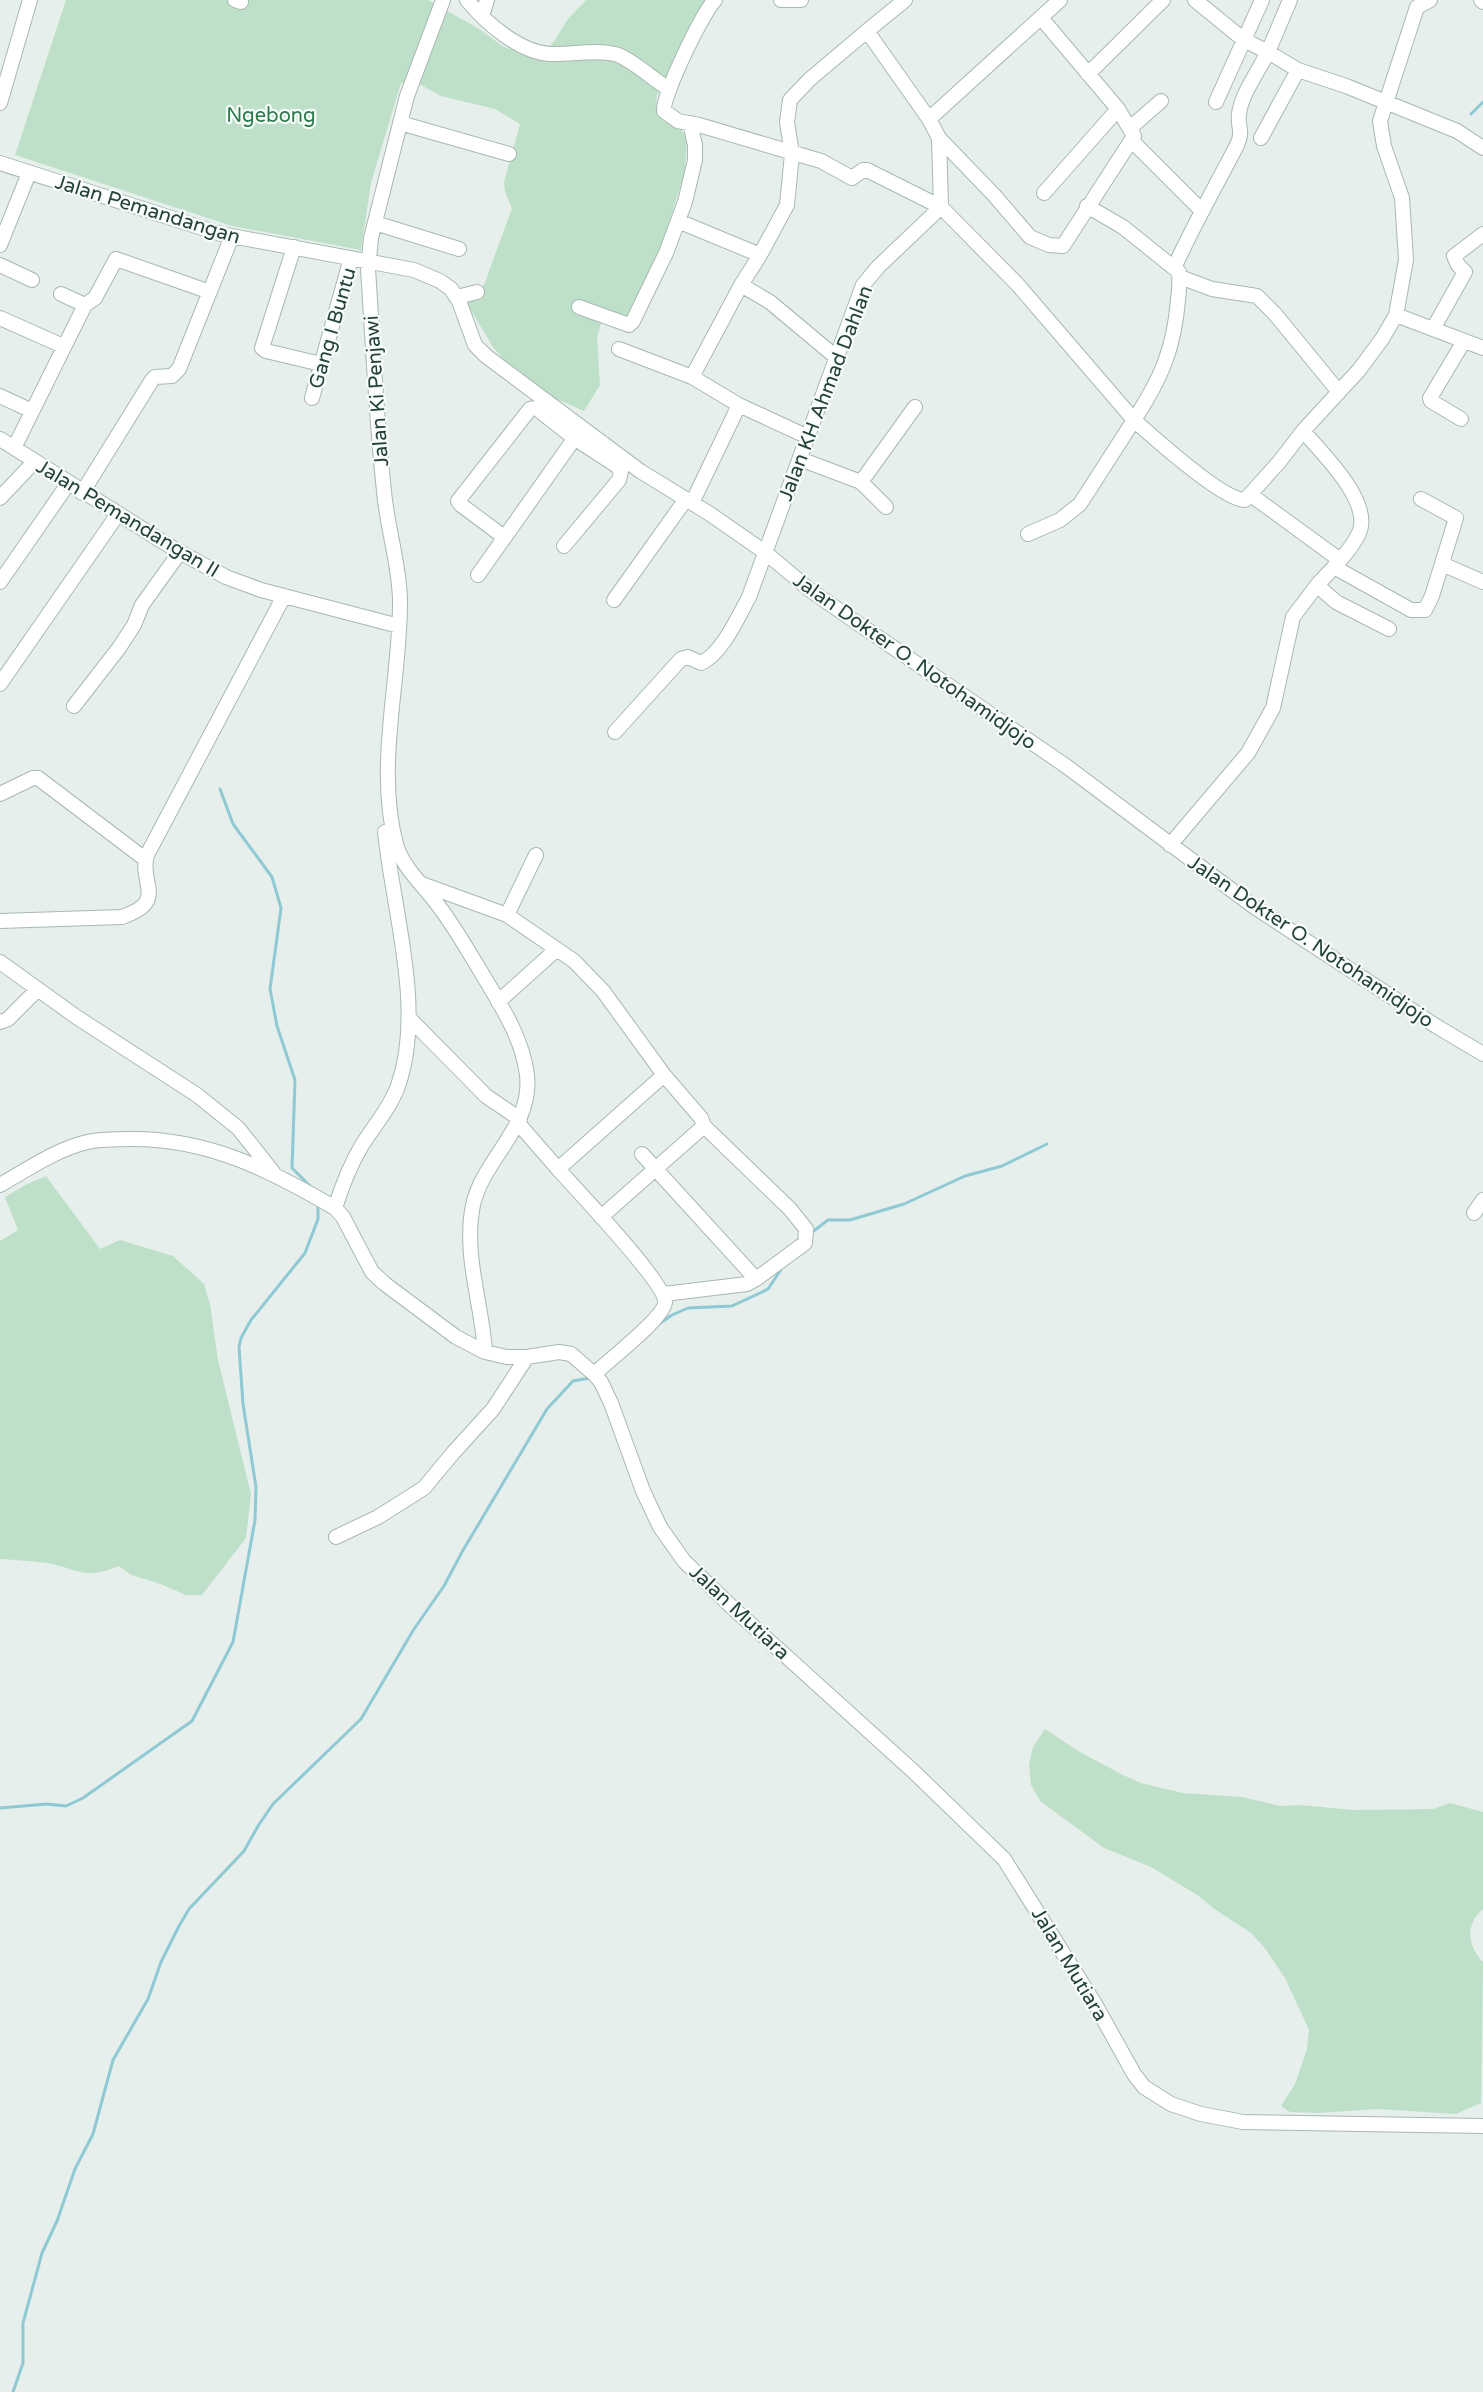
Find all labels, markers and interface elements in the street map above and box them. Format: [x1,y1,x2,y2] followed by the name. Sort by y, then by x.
[226,104,316,128] park label: Ngebong
[52,170,243,250] street label: Jalan Pemandangan
[304,265,362,392] street label: Gang I Buntu
[774,282,878,505] street label: Jalan KH Ahmad Dahlan
[360,315,394,467] street label: Jalan Ki Penjawi
[32,455,223,583] street label: Jalan Pemandangan II
[788,569,1041,755] street label: Jalan Dokter O. Notohamidjojo
[1183,851,1438,1033] street label: Jalan Dokter O. Notohamidjojo
[684,1560,794,1665] street label: Jalan Mutiara
[1026,1903,1112,2026] street label: Jalan Mutiara

